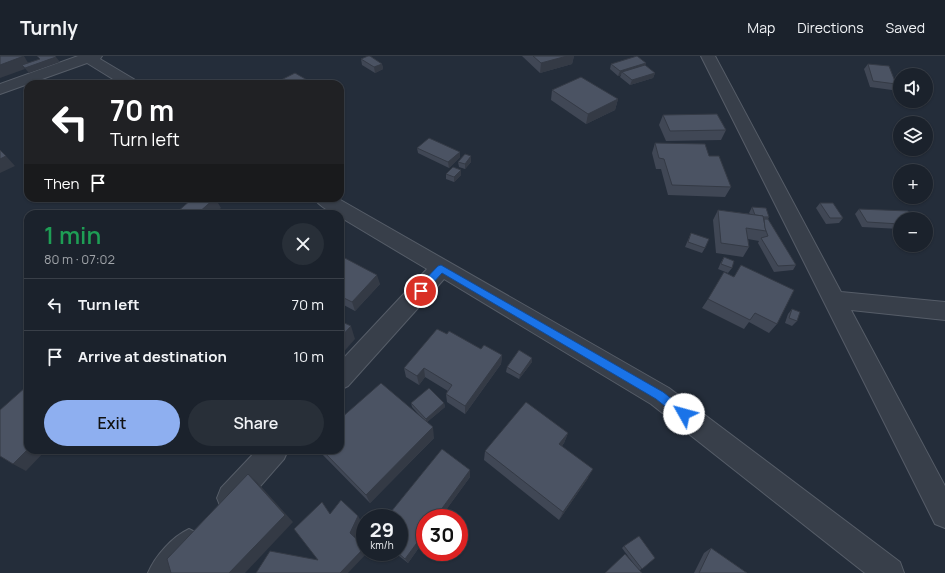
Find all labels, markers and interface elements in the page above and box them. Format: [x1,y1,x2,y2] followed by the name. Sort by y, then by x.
[20,15,78,41] text: Turnly
[747,18,775,37] text: Map
[797,18,864,37] text: Directions
[886,18,925,37] text: Saved
[893,68,933,252] map controls
[893,68,933,108] button: sound
[110,91,174,129] text: 70 m
[44,96,96,148] icon: left
[893,116,933,156] button: layers
[110,127,180,151] text: Turn left
[893,164,933,204] button: +
[87,172,109,194] icon: arrive
[44,173,79,194] text: Then
[893,212,933,252] button: −
[44,218,101,251] text: 1 min
[282,223,324,265] button: close
[44,250,115,268] text: 80 m · 07:02
[404,274,438,308] pin
[410,280,432,302] icon: arrive
[44,294,66,316] icon: left
[78,294,140,315] text: Turn left
[292,294,324,315] text: 70 m
[44,346,66,368] icon: arrive
[78,346,227,367] text: Arrive at destination
[293,346,324,367] text: 10 m
[663,393,705,435] position arrow
[44,400,180,446] button: Exit
[188,400,324,446] button: Share
[416,509,468,561] speed limit sign: 30
[370,516,394,543] text: 29
[370,538,394,552] text: km/h

